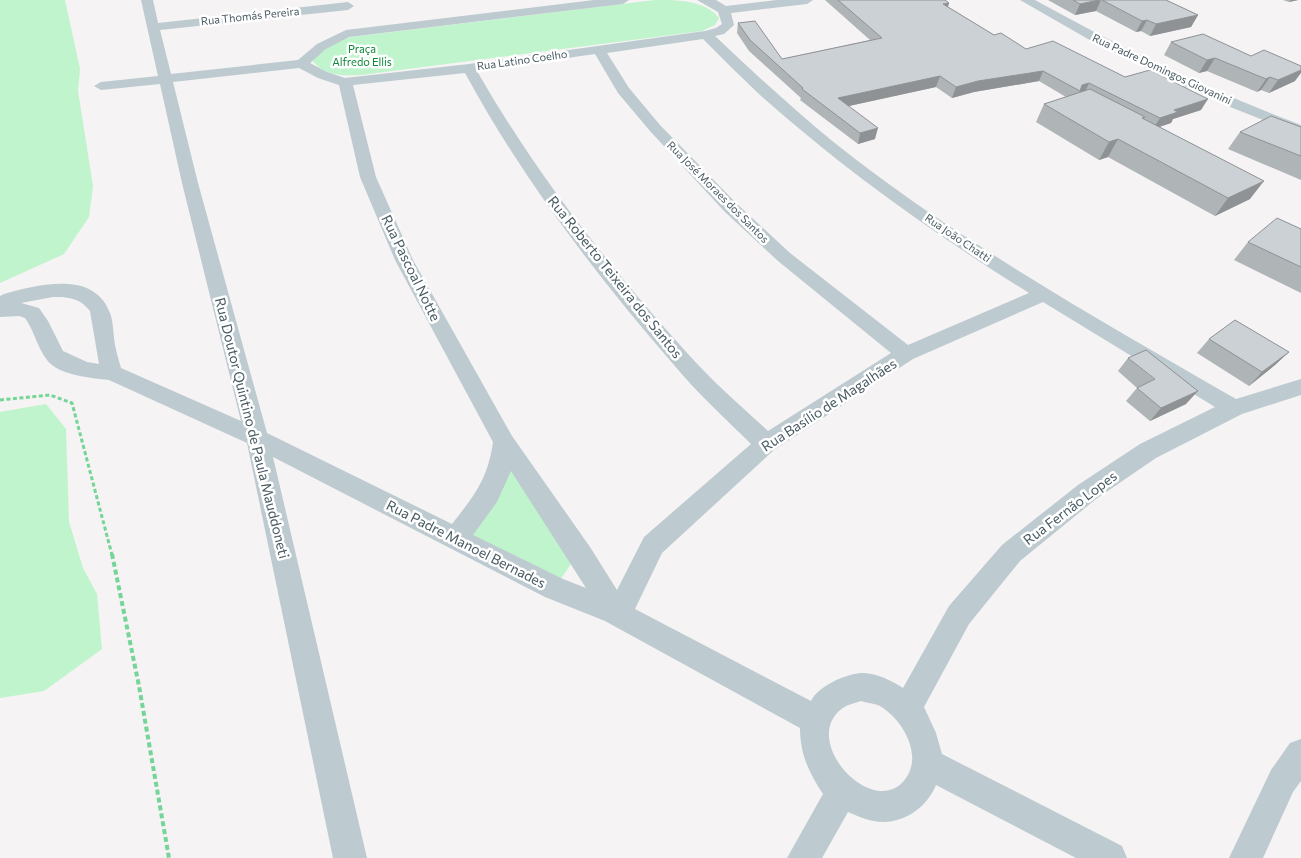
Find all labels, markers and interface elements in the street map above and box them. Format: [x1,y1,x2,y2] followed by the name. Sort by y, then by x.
[200,4,300,27] street label: Rua Thomás Pereira
[1091,31,1234,107] street label: Rua Padre Domingos Giovanini
[332,42,392,68] park label: Praça Alfredo Ellis
[476,47,568,72] street label: Rua Latino Coelho
[664,138,772,246] street label: Rua José Moraes dos Santos
[545,192,686,361] street label: Rua Roberto Teixeira dos Santos
[922,211,994,265] street label: Rua João Chatti
[378,212,445,324] street label: Rua Pascoal Notte
[212,296,293,560] street label: Rua Doutor Quintino de Paula Mauddoneti
[758,354,900,455] street label: Rua Basílio de Magalhães
[1020,467,1120,548] street label: Rua Fernão Lopes
[384,496,549,591] street label: Rua Padre Manoel Bernades

